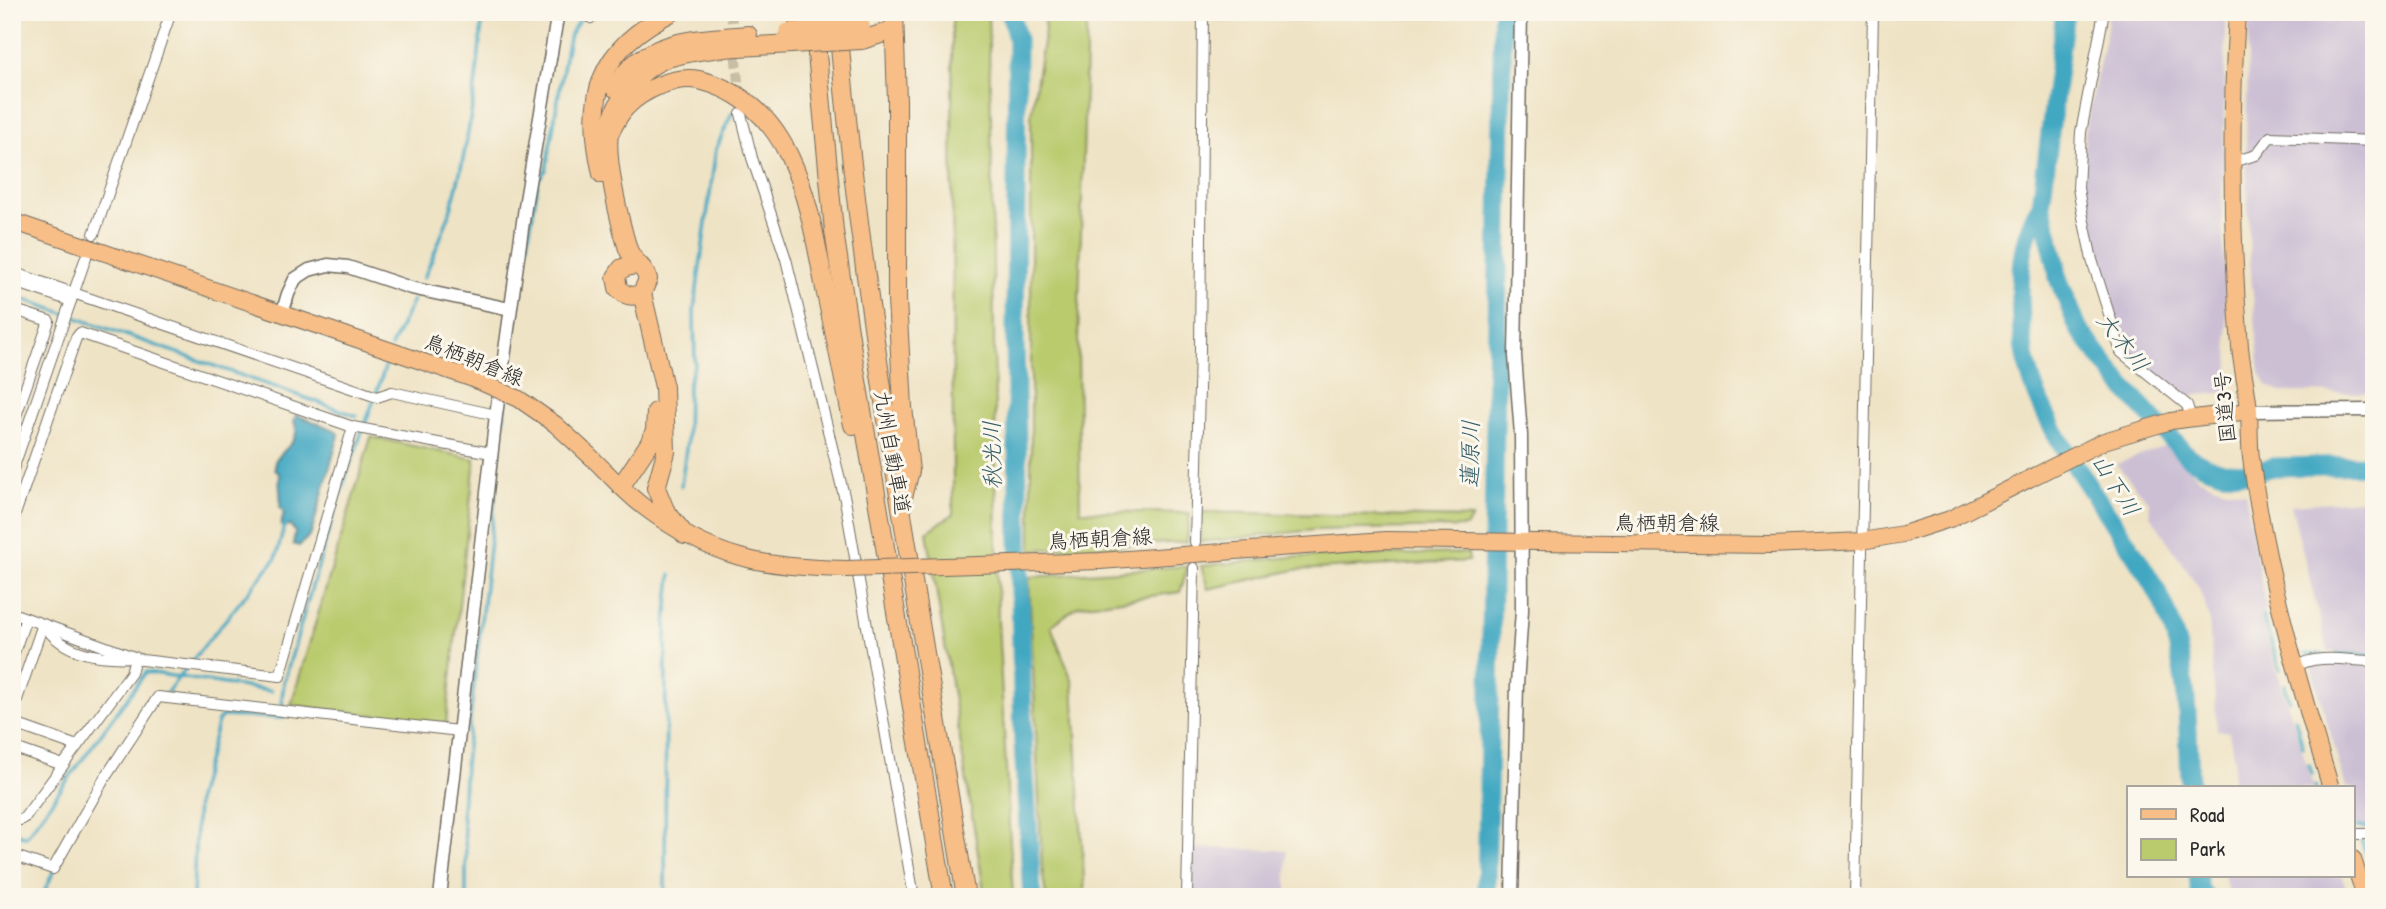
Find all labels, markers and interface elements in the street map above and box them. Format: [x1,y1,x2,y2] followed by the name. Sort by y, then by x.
[2090,305,2157,378] water label: 大木川
[420,326,528,393] street label: 鳥栖朝倉線
[2207,370,2242,444] street label: 国道3号
[867,387,918,516] street label: 九州自動車道
[1453,419,1486,489] water label: 蓮原川
[975,420,1008,490] water label: 秋光川
[2085,447,2148,522] water label: 山下川
[1615,508,1720,537] street label: 鳥栖朝倉線
[1047,521,1153,556] street label: 鳥栖朝倉線
[2127,786,2354,878] legend
[2190,800,2224,829] text: Road
[2190,834,2225,863] text: Park

